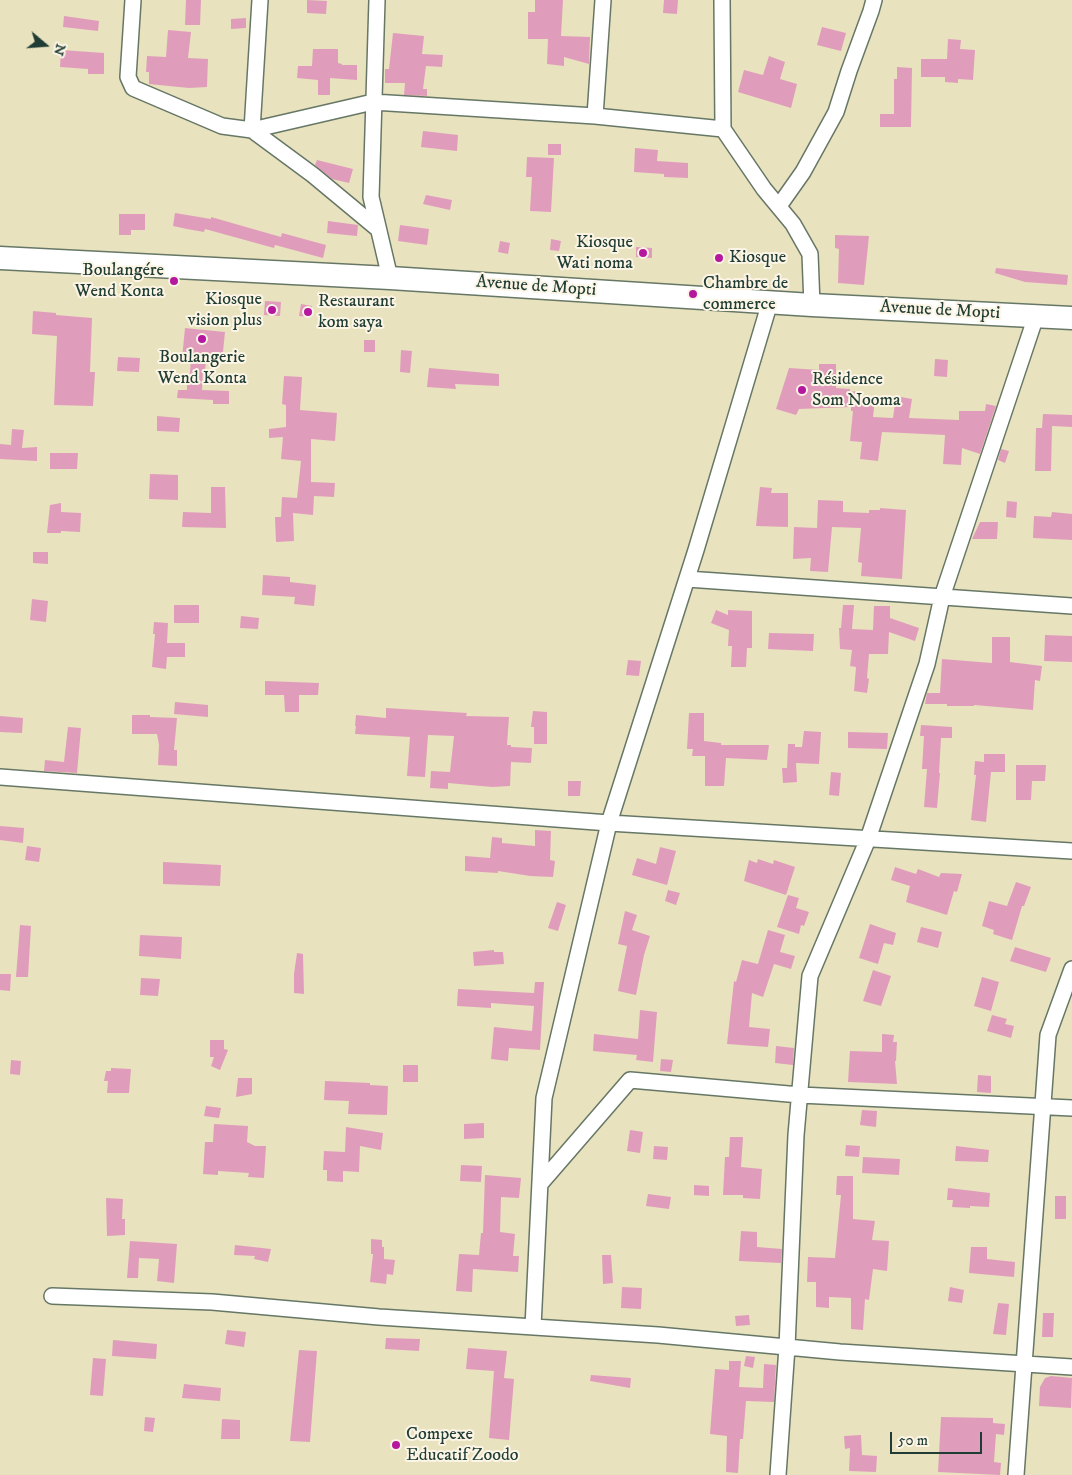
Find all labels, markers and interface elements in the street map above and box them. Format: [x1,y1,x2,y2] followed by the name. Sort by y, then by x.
[20,20,70,70] north arrow
[49,41,70,58] text: N
[556,232,633,274] place label: Kiosque Wati noma
[637,247,649,259] marker: Kiosque Wati noma
[729,247,786,269] place label: Kiosque
[713,252,725,264] marker: Kiosque
[75,260,164,302] place label: Boulangére Wend Konta
[475,272,597,302] street label: Avenue de Mopti
[703,273,788,316] place label: Chambre de commerce
[168,275,180,287] marker: Boulangére Wend Konta
[687,288,699,300] marker: Chambre de commerce
[188,289,262,332] place label: Kiosque vision plus
[318,291,395,334] place label: Restaurant kom saya
[879,297,1001,325] street label: Avenue de Mopti
[266,304,278,316] marker: Kiosque vision plus
[302,306,314,318] marker: Restaurant kom saya
[196,333,208,345] marker: Boulangerie Wend Konta
[157,347,247,389] place label: Boulangerie Wend Konta
[812,369,901,412] place label: Résidence Som Nooma
[796,384,808,396] marker: Résidence Som Nooma
[892,1422,984,1454] scale bar
[406,1424,519,1466] place label: Compexe Educatif Zoodo
[898,1431,928,1450] text: 50 m
[390,1439,402,1451] marker: Compexe Educatif Zoodo

